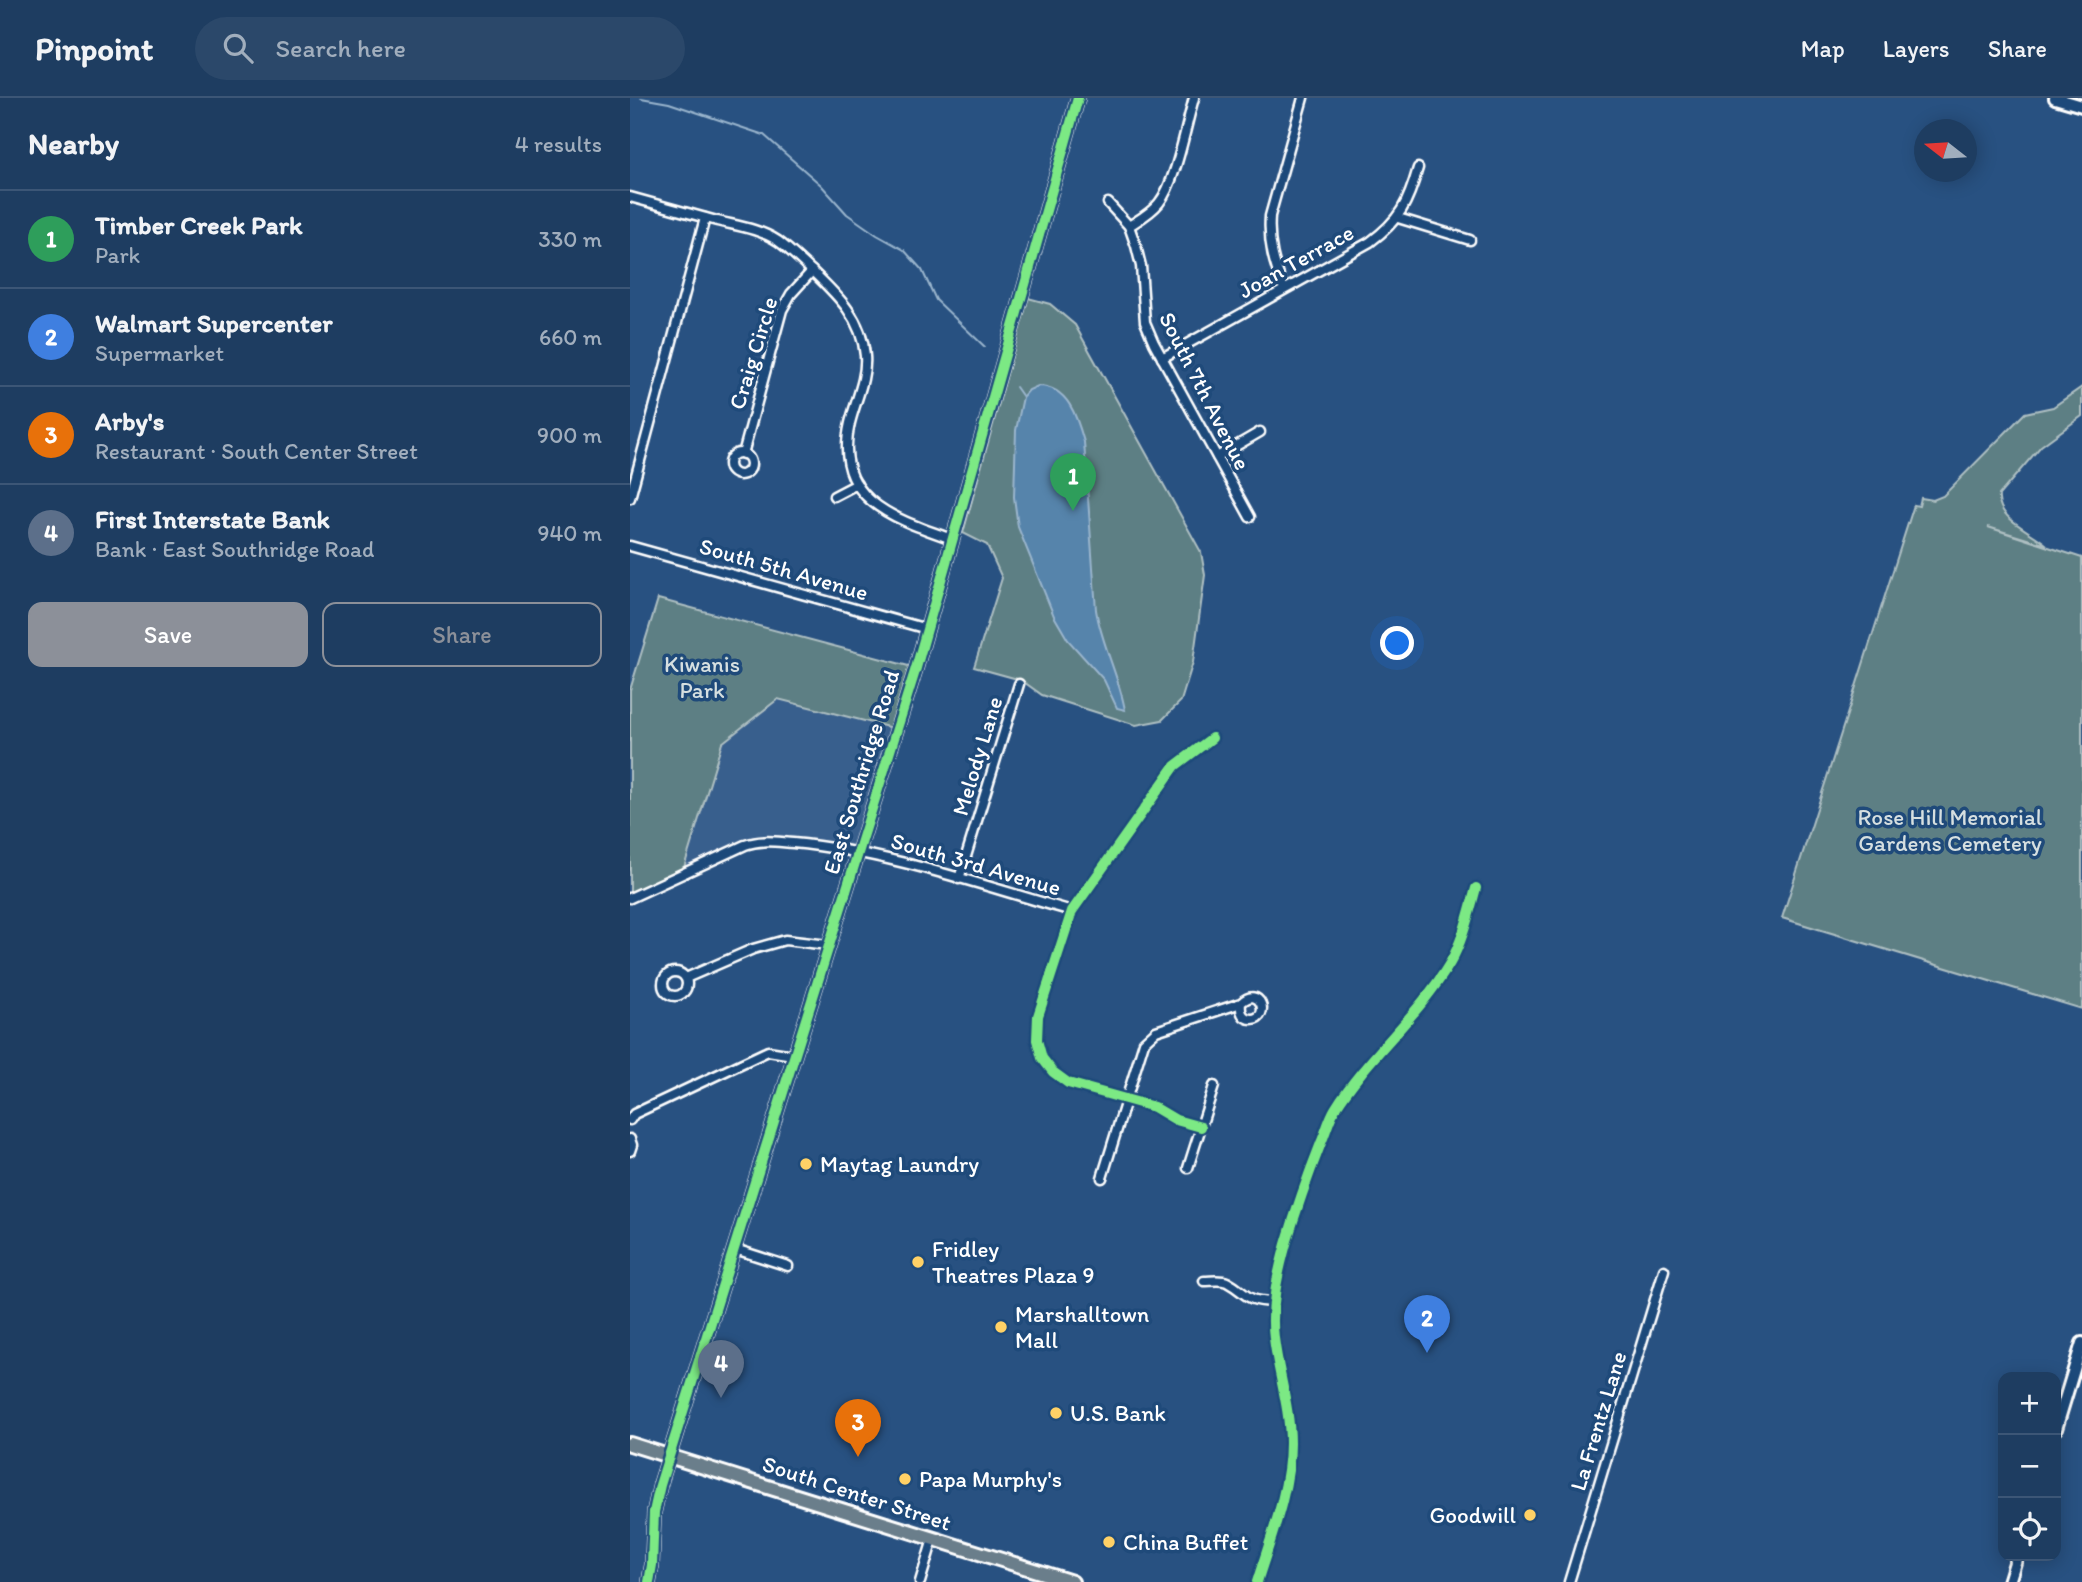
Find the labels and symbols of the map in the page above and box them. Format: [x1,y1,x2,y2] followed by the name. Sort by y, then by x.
[1914,119,1977,182] north arrow
[1233,218,1359,304] street label: Joan Terrace
[723,293,783,413] street label: Craig Circle
[1153,307,1257,475] street label: South 7th Avenue
[1050,453,1096,511] pin: 1
[696,532,872,606] street label: South 5th Avenue
[1380,626,1414,660] your location
[664,650,740,704] park label: Kiwanis Park
[817,667,905,877] street label: East Southridge Road
[946,693,1008,819] street label: Melody Lane
[1858,803,2043,857] park label: Rose Hill Memorial Gardens Cemetery
[888,826,1064,902] street label: South 3rd Avenue
[820,1150,979,1178] place label: Maytag Laundry
[798,1156,814,1172] marker: Maytag Laundry
[932,1235,1095,1289] place label: Fridley Theatres Plaza 9
[910,1254,926,1270] marker: Fridley Theatres Plaza 9
[1404,1295,1450,1353] pin: 2
[1015,1300,1149,1354] place label: Marshalltown Mall
[993,1319,1009,1335] marker: Marshalltown Mall
[698,1340,744,1398] pin: 4
[1564,1348,1632,1494] street label: La Frentz Lane
[835,1399,881,1457] pin: 3
[1070,1399,1166,1427] place label: U.S. Bank
[1048,1405,1064,1421] marker: U.S. Bank
[759,1449,955,1537] street label: South Center Street
[919,1465,1062,1493] place label: Papa Murphy's
[897,1471,913,1487] marker: Papa Murphy's
[1429,1501,1516,1529] place label: Goodwill
[1522,1507,1538,1523] marker: Goodwill
[1123,1528,1249,1556] place label: China Buffet
[1101,1534,1117,1550] marker: China Buffet

